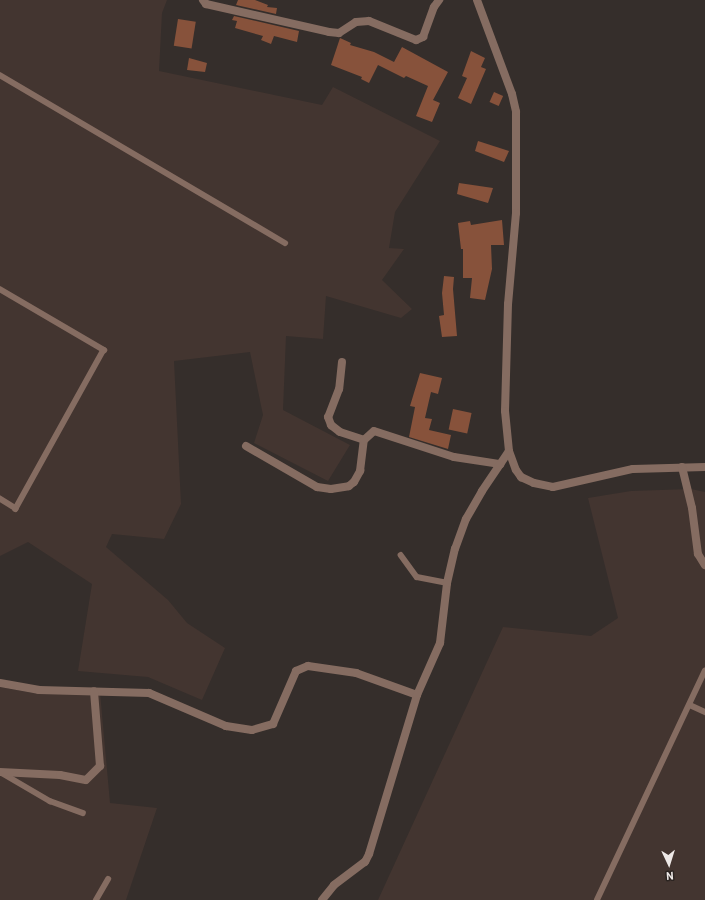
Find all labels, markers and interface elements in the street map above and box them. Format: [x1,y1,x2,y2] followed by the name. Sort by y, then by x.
[649,844,689,884] north arrow
[666,870,674,883] text: N

